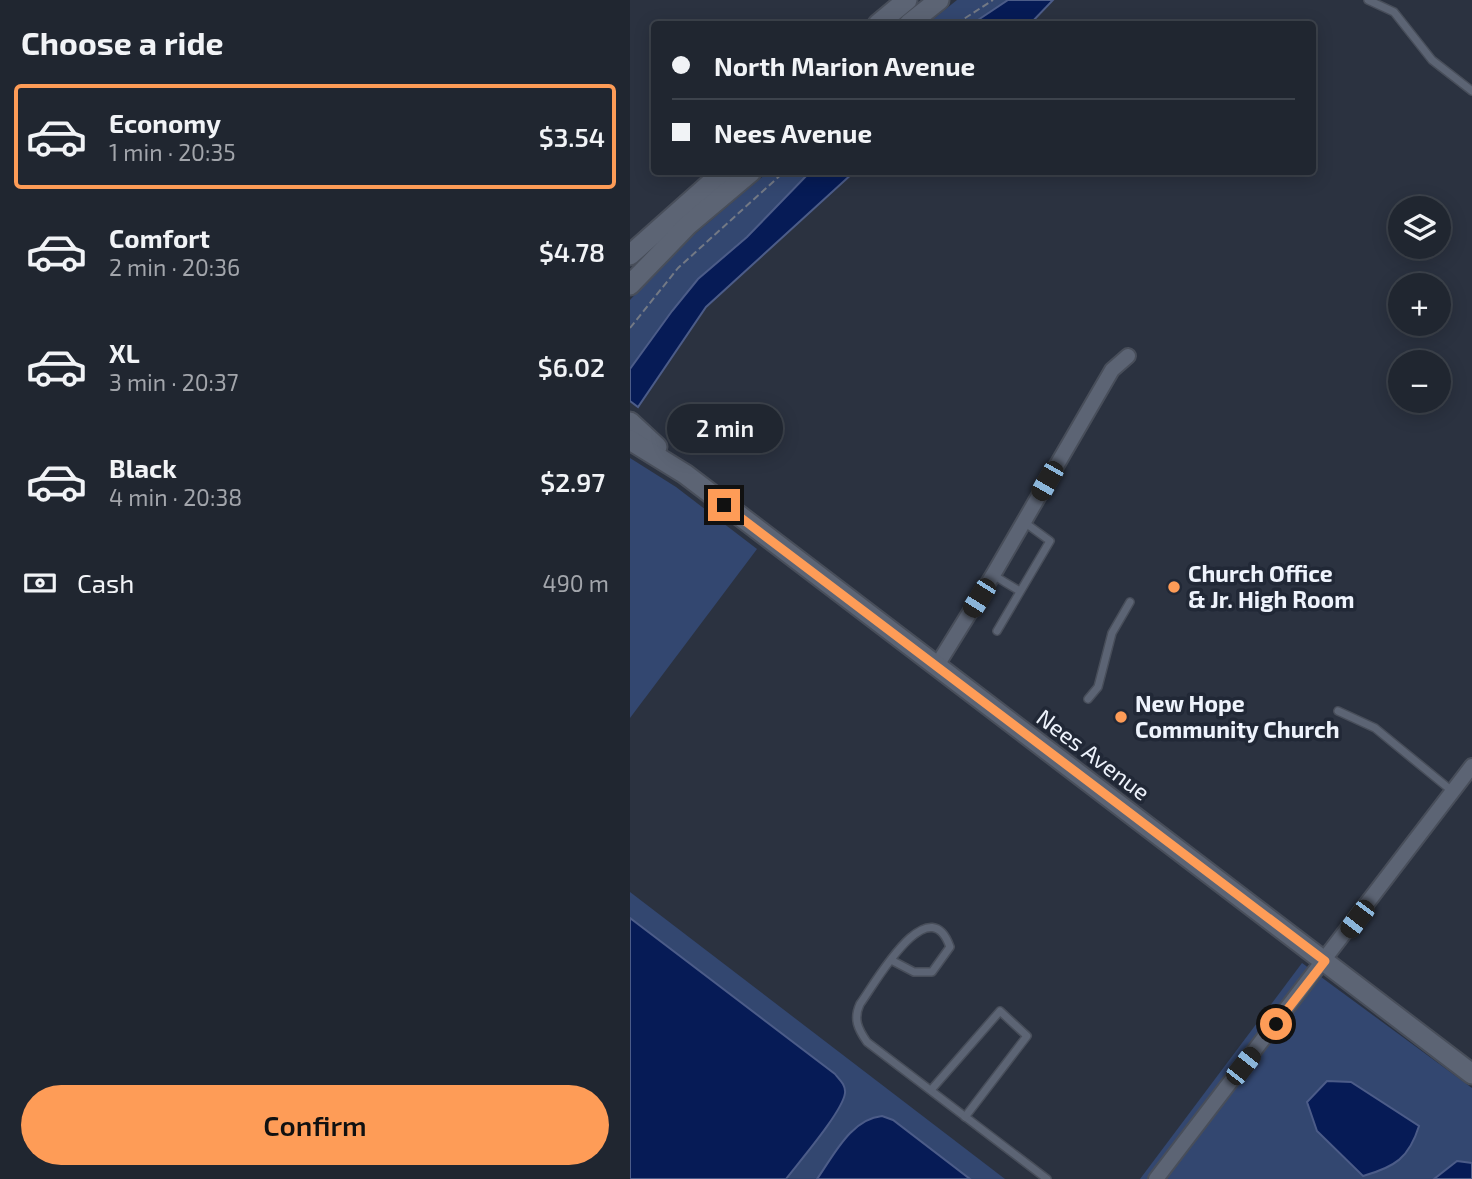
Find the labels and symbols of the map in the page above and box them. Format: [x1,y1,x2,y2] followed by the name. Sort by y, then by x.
[666,404,782,452] callout: 2 min
[1028,458,1067,504] car
[708,489,740,521] route end
[1188,559,1354,613] place label: Church Office & Jr. High Room
[959,575,1000,621] car
[1166,579,1182,595] marker: Church Office & Jr. High Room
[1135,689,1339,743] place label: New Hope Community Church
[1032,703,1156,806] street label: Nees Avenue
[1113,709,1129,725] marker: New Hope Community Church
[1336,896,1379,942] car
[1260,1008,1292,1040] route start
[1222,1043,1265,1089] car

